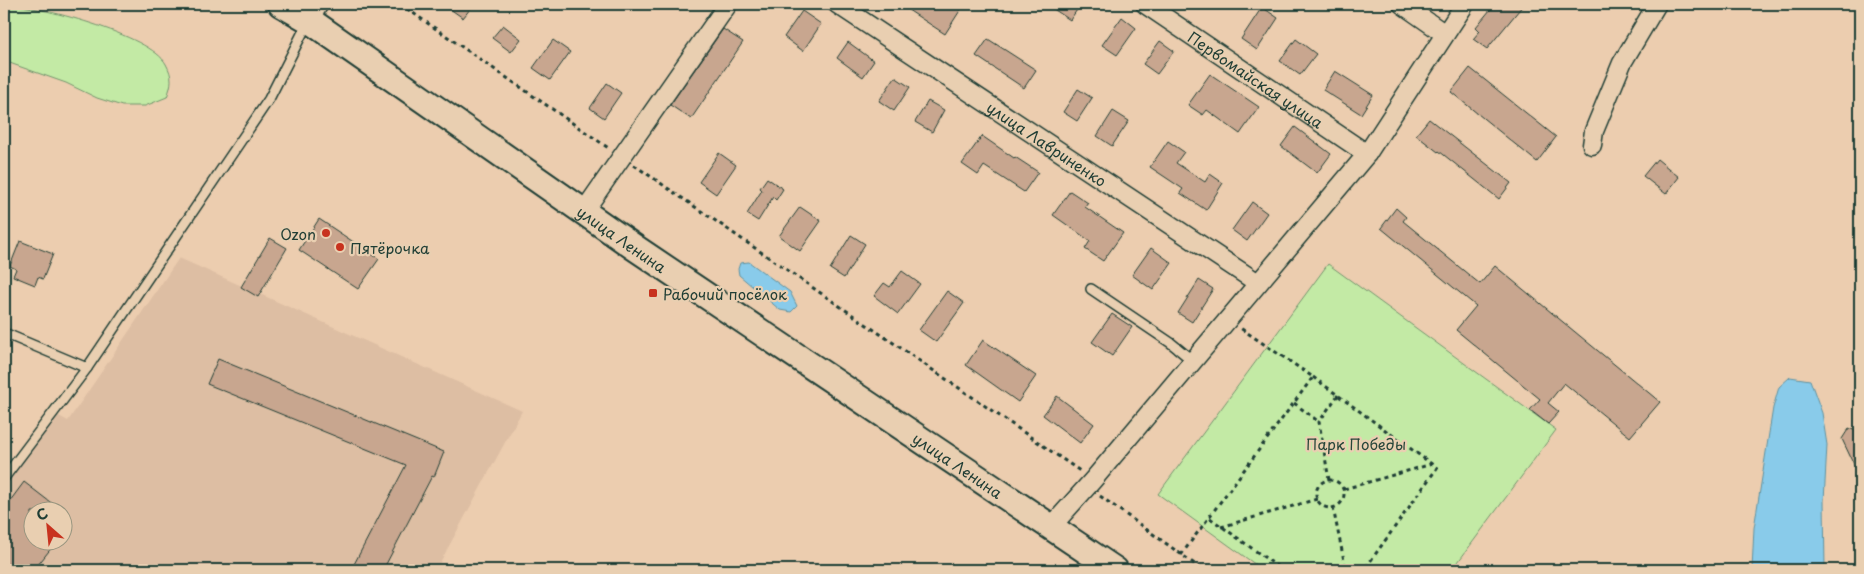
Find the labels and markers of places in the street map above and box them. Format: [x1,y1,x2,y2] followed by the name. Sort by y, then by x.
[280,222,316,245] place label: Ozon
[320,227,332,239] marker: Ozon
[350,236,430,259] place label: Пятёрочка
[334,241,346,253] marker: Пятёрочка
[663,282,787,305] place label: Рабочий посёлок
[647,287,659,299] marker: Рабочий посёлок

